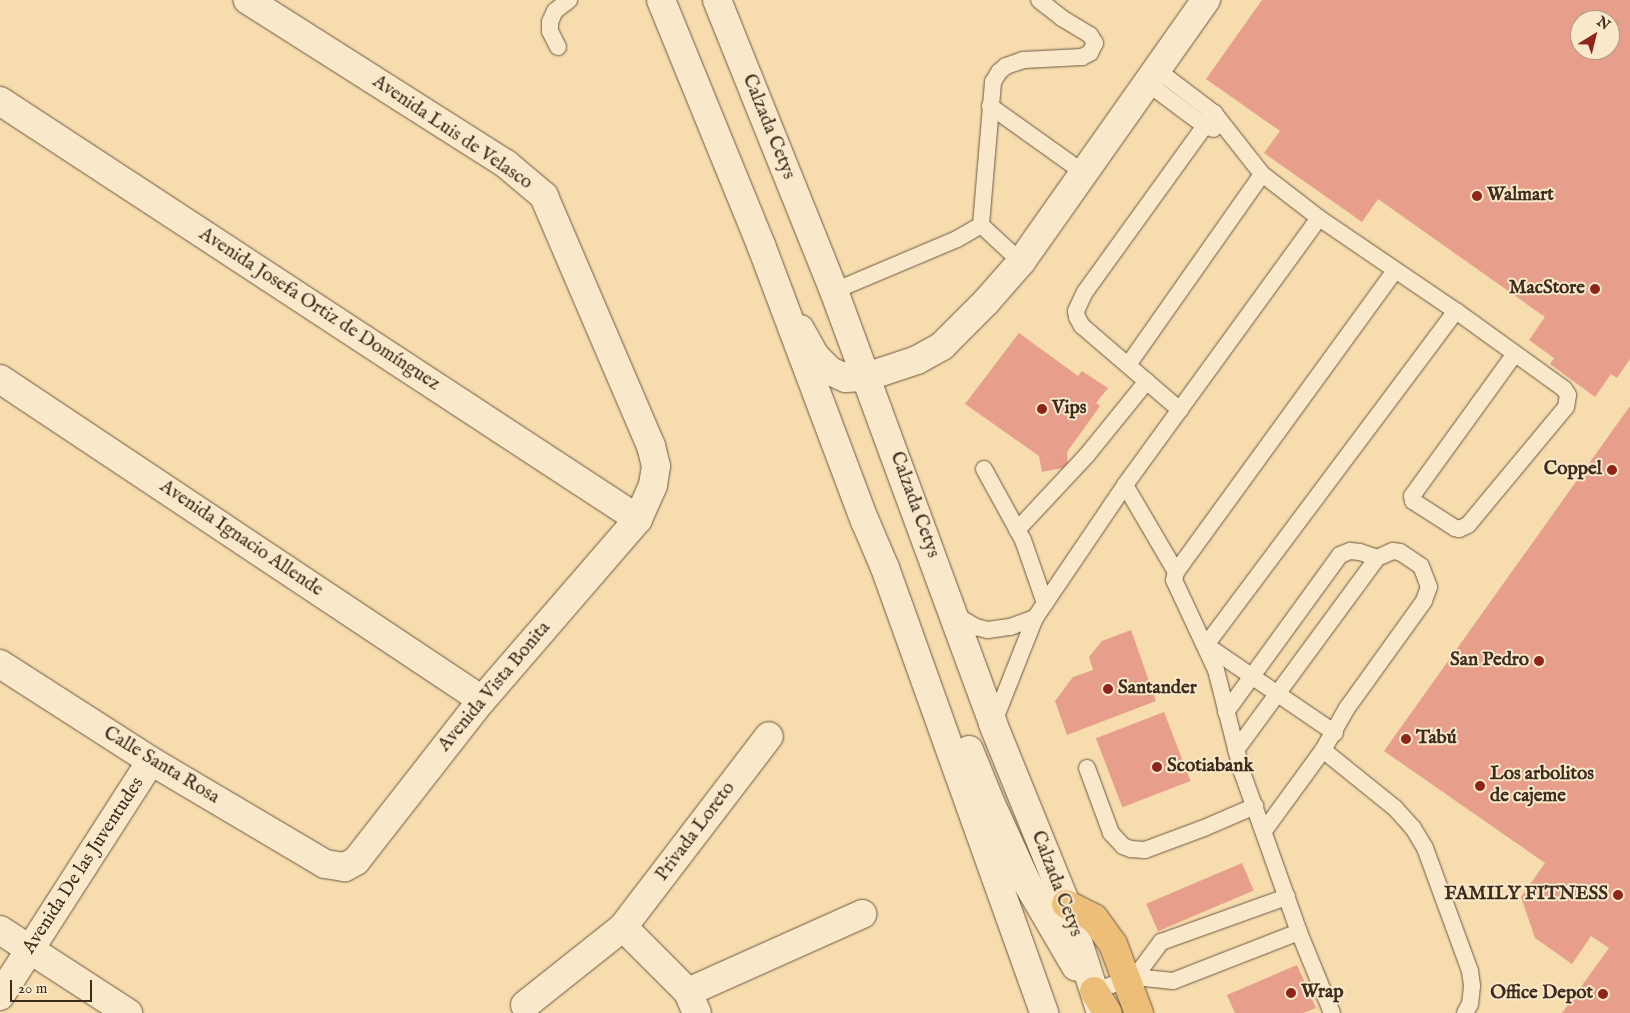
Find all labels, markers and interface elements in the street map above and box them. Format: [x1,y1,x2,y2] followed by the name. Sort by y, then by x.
[1570,10,1620,60] north arrow
[1593,13,1613,35] text: N
[368,71,536,195] street label: Avenida Luis de Velasco
[737,71,799,183] street label: Calzada Cetys
[1487,185,1554,207] place label: Walmart
[1471,190,1483,202] marker: Walmart
[194,223,444,397] street label: Avenida Josefa Ortiz de Domínguez
[1509,278,1585,300] place label: MacStore
[1589,283,1601,295] marker: MacStore
[1052,398,1086,420] place label: Vips
[1036,403,1048,415] marker: Vips
[884,449,944,561] street label: Calzada Cetys
[1544,459,1602,481] place label: Coppel
[1606,464,1618,476] marker: Coppel
[155,476,327,602] street label: Avenida Ignacio Allende
[434,617,556,757] street label: Avenida Vista Bonita
[1450,650,1529,672] place label: San Pedro
[1533,655,1545,667] marker: San Pedro
[1118,678,1197,700] place label: Santander
[1102,683,1114,695] marker: Santander
[99,722,223,810] street label: Calle Santa Rosa
[1416,728,1457,750] place label: Tabú
[1400,733,1412,745] marker: Tabú
[1167,756,1254,778] place label: Scotiabank
[1151,761,1163,773] marker: Scotiabank
[1490,764,1594,808] place label: Los arbolitos de cajeme
[18,774,150,958] street label: Avenida De las Juventudes
[651,778,741,886] street label: Privada Loreto
[1474,780,1486,792] marker: Los arbolitos de cajeme
[1025,828,1087,940] street label: Calzada Cetys
[1444,884,1608,906] place label: FAMILY FITNESS
[1612,889,1624,901] marker: FAMILY FITNESS
[12,970,95,1002] scale bar
[18,979,47,998] text: 20 m
[1301,982,1344,1004] place label: Wrap
[1490,983,1593,1005] place label: Office Depot
[1285,987,1297,999] marker: Wrap
[1597,988,1609,1000] marker: Office Depot

